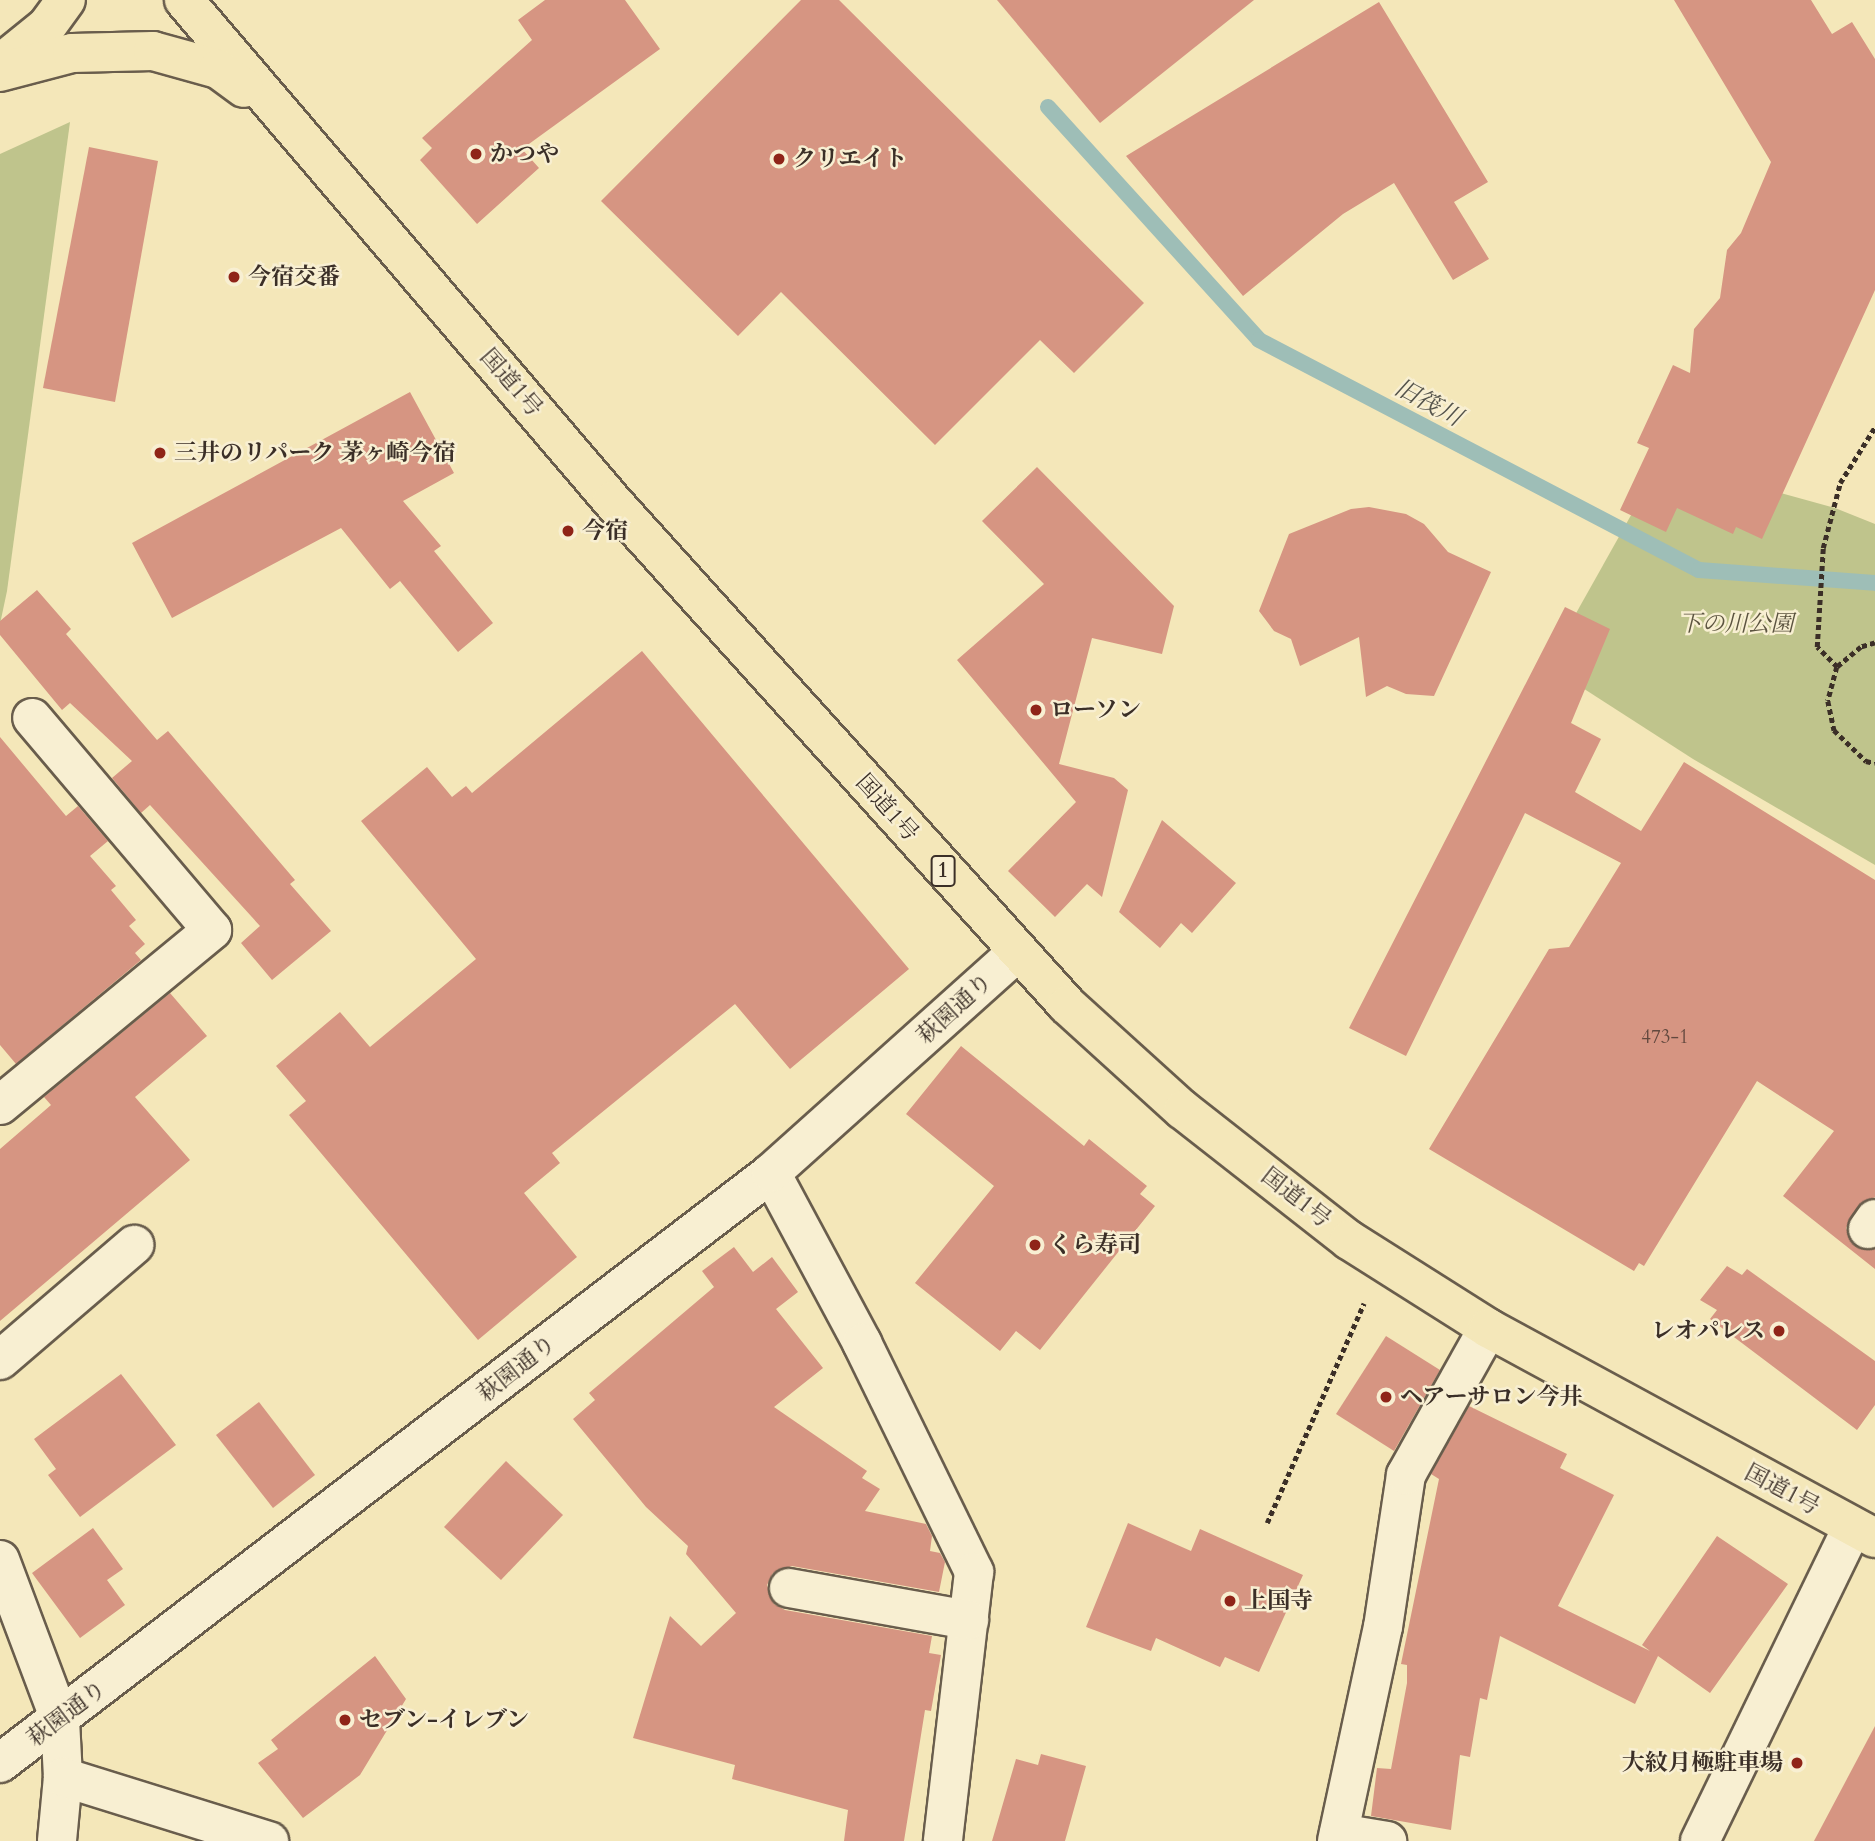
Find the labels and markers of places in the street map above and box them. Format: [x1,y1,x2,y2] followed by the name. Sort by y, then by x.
[490,140,559,168] place label: かつや
[793,145,908,173] place label: クリエイト
[468,146,484,162] marker: かつや
[771,151,787,167] marker: クリエイト
[248,263,340,291] place label: 今宿交番
[226,269,242,285] marker: 今宿交番
[174,439,456,467] place label: 三井のリパーク 茅ヶ崎今宿
[152,445,168,461] marker: 三井のリパーク 茅ヶ崎今宿
[582,517,628,545] place label: 今宿
[560,523,576,539] marker: 今宿
[1050,696,1142,724] place label: ローソン
[1028,702,1044,718] marker: ローソン
[1049,1231,1141,1259] place label: くら寿司
[1027,1237,1043,1253] marker: くら寿司
[1650,1317,1765,1345] place label: レオパレス
[1771,1323,1787,1339] marker: レオパレス
[1400,1383,1583,1411] place label: ヘアーサロン今井
[1378,1389,1394,1405] marker: ヘアーサロン今井
[1244,1587,1313,1615] place label: 上国寺
[1222,1593,1238,1609] marker: 上国寺
[359,1706,531,1734] place label: セブン-イレブン
[337,1712,353,1728] marker: セブン-イレブン
[1622,1749,1783,1777] place label: 大紋月極駐車場
[1789,1755,1805,1771] marker: 大紋月極駐車場

